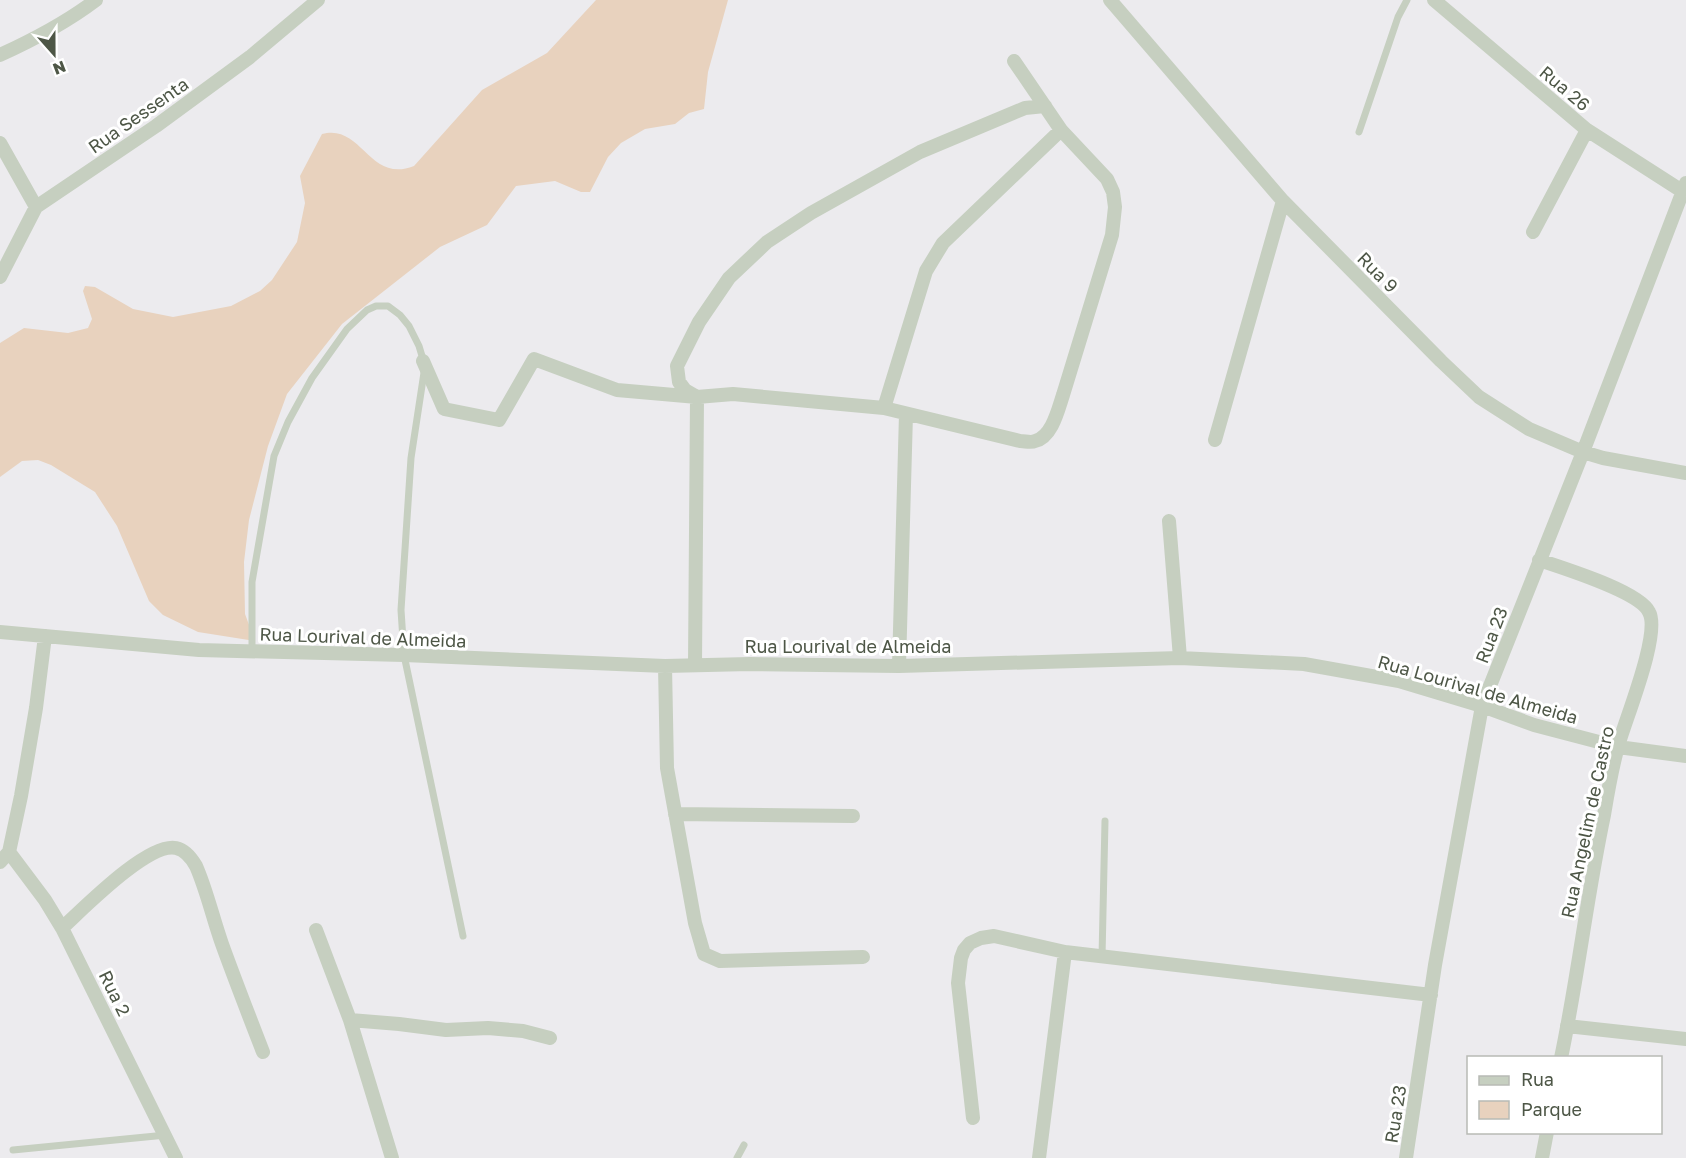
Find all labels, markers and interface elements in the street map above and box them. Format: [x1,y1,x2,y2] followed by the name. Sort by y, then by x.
[24,24,84,84] north arrow
[50,56,69,80] text: N
[1535,61,1595,115] street label: Rua 26
[84,72,192,158] street label: Rua Sessenta
[1353,247,1403,297] street label: Rua 9
[1470,604,1512,666] street label: Rua 23
[259,622,467,652] street label: Rua Lourival de Almeida
[745,635,951,657] street label: Rua Lourival de Almeida
[1376,650,1580,728] street label: Rua Lourival de Almeida
[1556,724,1618,920] street label: Rua Angelim de Castro
[95,967,135,1019] street label: Rua 2
[1467,1056,1662,1134] legend
[1521,1068,1554,1090] text: Rua
[1380,1083,1410,1145] street label: Rua 23
[1521,1098,1582,1120] text: Parque

